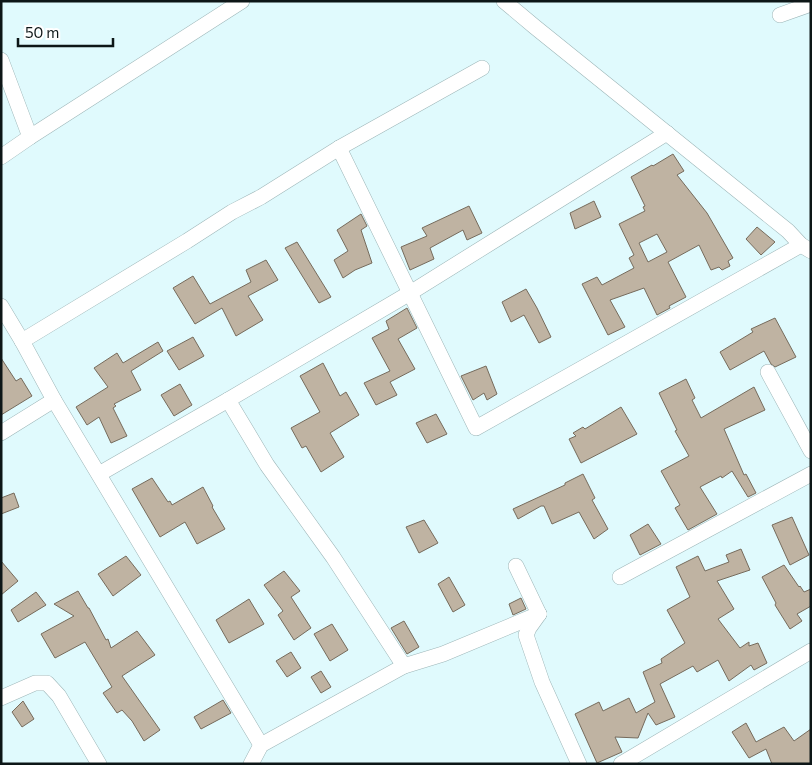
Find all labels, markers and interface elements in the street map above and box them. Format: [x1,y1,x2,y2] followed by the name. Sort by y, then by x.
[18,15,112,47] scale bar
[25,23,59,41] text: 50 m

